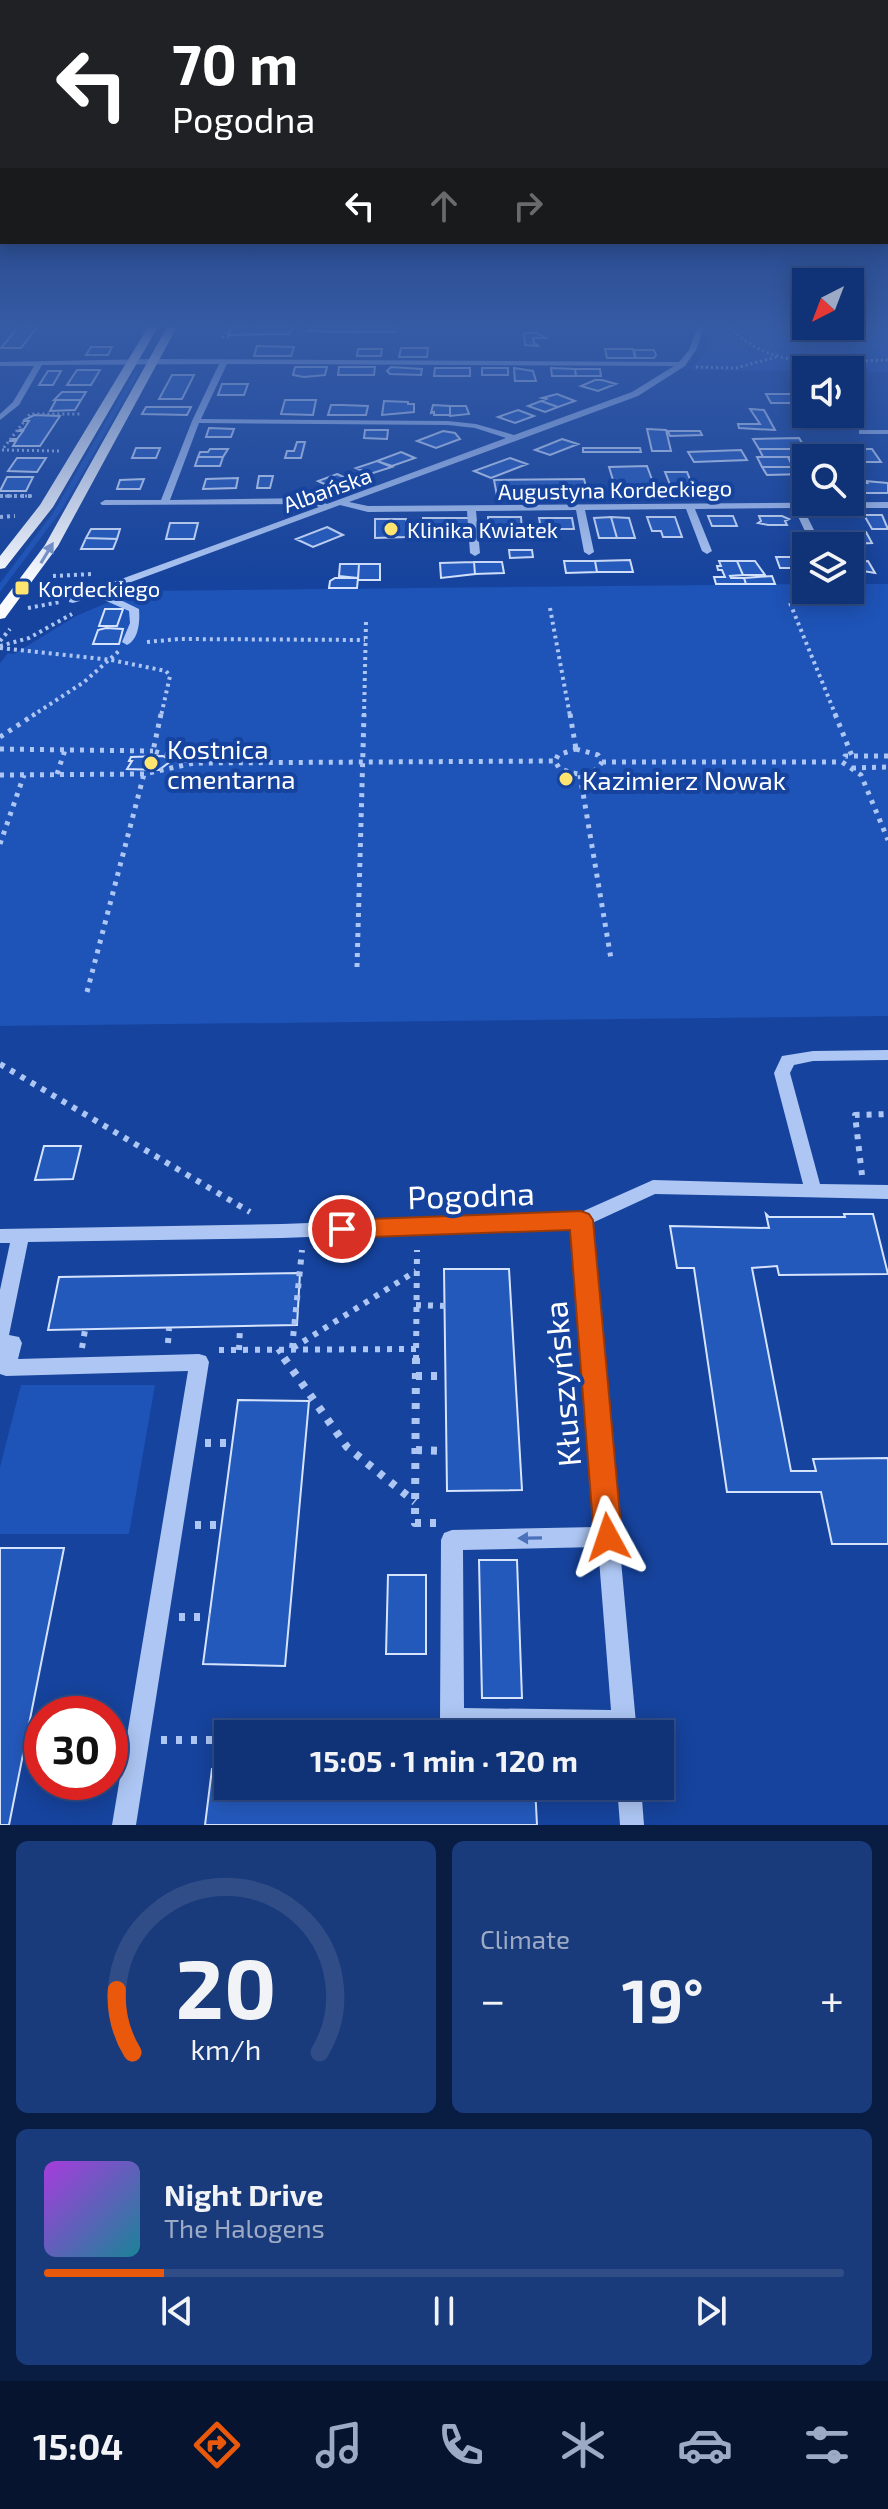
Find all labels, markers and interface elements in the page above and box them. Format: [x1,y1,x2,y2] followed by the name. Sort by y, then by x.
[172,29,298,96] text: 70 m
[40,32,144,136] icon: left
[172,97,315,140] text: Pogodna
[338,184,382,228] icon: left
[422,184,466,228] icon: ahead
[506,184,550,228] icon: right
[792,268,864,340] north arrow
[792,268,864,604] map controls
[792,356,864,428] button: sound
[792,444,864,516] button: search
[279,461,375,517] street label: Albańska
[498,474,732,504] street label: Augustyna Kordeckiego
[407,516,558,542] place label: Klinika Kwiatek
[382,520,400,538] marker: Klinika Kwiatek
[792,532,864,604] button: layers
[39,542,53,564] one-way arrow
[38,575,160,601] place label: Kordeckiego
[13,579,31,597] marker: Kordeckiego
[167,733,296,794] place label: Kostnica cmentarna
[142,754,160,772] marker: Kostnica cmentarna
[582,764,786,795] place label: Kazimierz Nowak
[557,770,575,788] marker: Kazimierz Nowak
[407,1173,535,1215] street label: Pogodna
[308,1195,376,1263] pin
[320,1207,364,1251] icon: arrive
[535,1300,587,1468] street label: Kłuszyńska
[566,1495,650,1579] position arrow
[517,1531,542,1544] one-way arrow
[24,1696,128,1800] speed limit sign: 30
[310,1742,578,1778] text: 15:05 · 1 min · 120 m
[480,1923,570,1954] text: Climate
[176,1936,276,2036] text: 20
[622,1963,704,2035] text: 19°
[480,1972,506,2025] text: −
[820,1972,844,2025] text: +
[191,2031,261,2066] text: km/h
[164,2176,323,2212] text: Night Drive
[164,2212,325,2243] text: The Halogens
[155,2289,199,2333] icon: previous
[422,2289,466,2333] icon: pause
[689,2289,733,2333] icon: next
[189,2417,245,2473] icon: directions
[311,2417,367,2473] icon: music
[433,2417,489,2473] icon: phone
[555,2417,611,2473] icon: climate
[677,2417,733,2473] icon: car
[799,2417,855,2473] icon: filters
[33,2424,123,2467] text: 15:04

